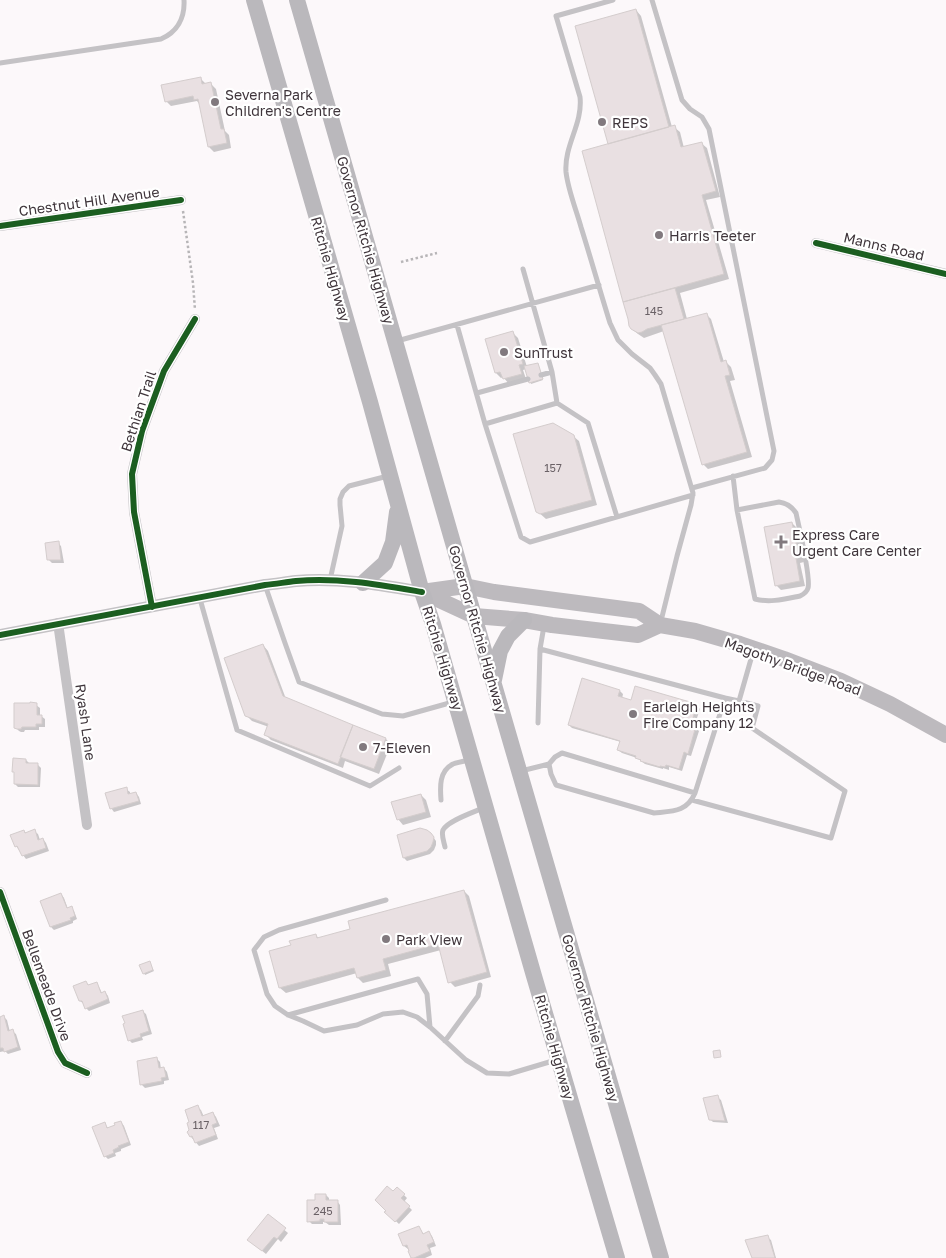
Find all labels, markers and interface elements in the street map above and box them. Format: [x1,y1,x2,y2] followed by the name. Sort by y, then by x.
[225,86,341,119] place label: Severna Park Children's Centre
[209,96,221,108] marker: Severna Park Children's Centre
[612,114,648,131] place label: REPS
[596,116,608,128] marker: REPS
[334,154,398,326] street label: Governor Ritchie Highway
[18,183,160,219] street label: Chestnut Hill Avenue
[308,215,354,324] street label: Ritchie Highway
[669,227,757,244] place label: Harris Teeter
[842,228,926,264] street label: Manns Road
[653,229,665,241] marker: Harris Teeter
[645,304,663,317] house number: 145
[514,344,573,361] place label: SunTrust
[498,346,510,358] marker: SunTrust
[117,368,159,454] street label: Bethian Trail
[544,461,562,474] house number: 157
[792,526,922,559] place label: Express Care Urgent Care Center
[774,535,788,549] marker: Express Care Urgent Care Center
[446,543,510,715] street label: Governor Ritchie Highway
[419,604,467,713] street label: Ritchie Highway
[722,633,864,699] street label: Magothy Bridge Road
[72,683,100,761] street label: Ryash Lane
[643,698,754,731] place label: Earleigh Heights Fire Company 12
[627,708,639,720] marker: Earleigh Heights Fire Company 12
[373,739,431,756] place label: 7-Eleven
[357,741,369,753] marker: 7-Eleven
[19,927,75,1043] street label: Bellemeade Drive
[396,931,462,948] place label: Park View
[559,932,623,1104] street label: Governor Ritchie Highway
[380,933,392,945] marker: Park View
[532,993,578,1102] street label: Ritchie Highway
[193,1118,209,1131] house number: 117
[313,1204,333,1217] house number: 245

